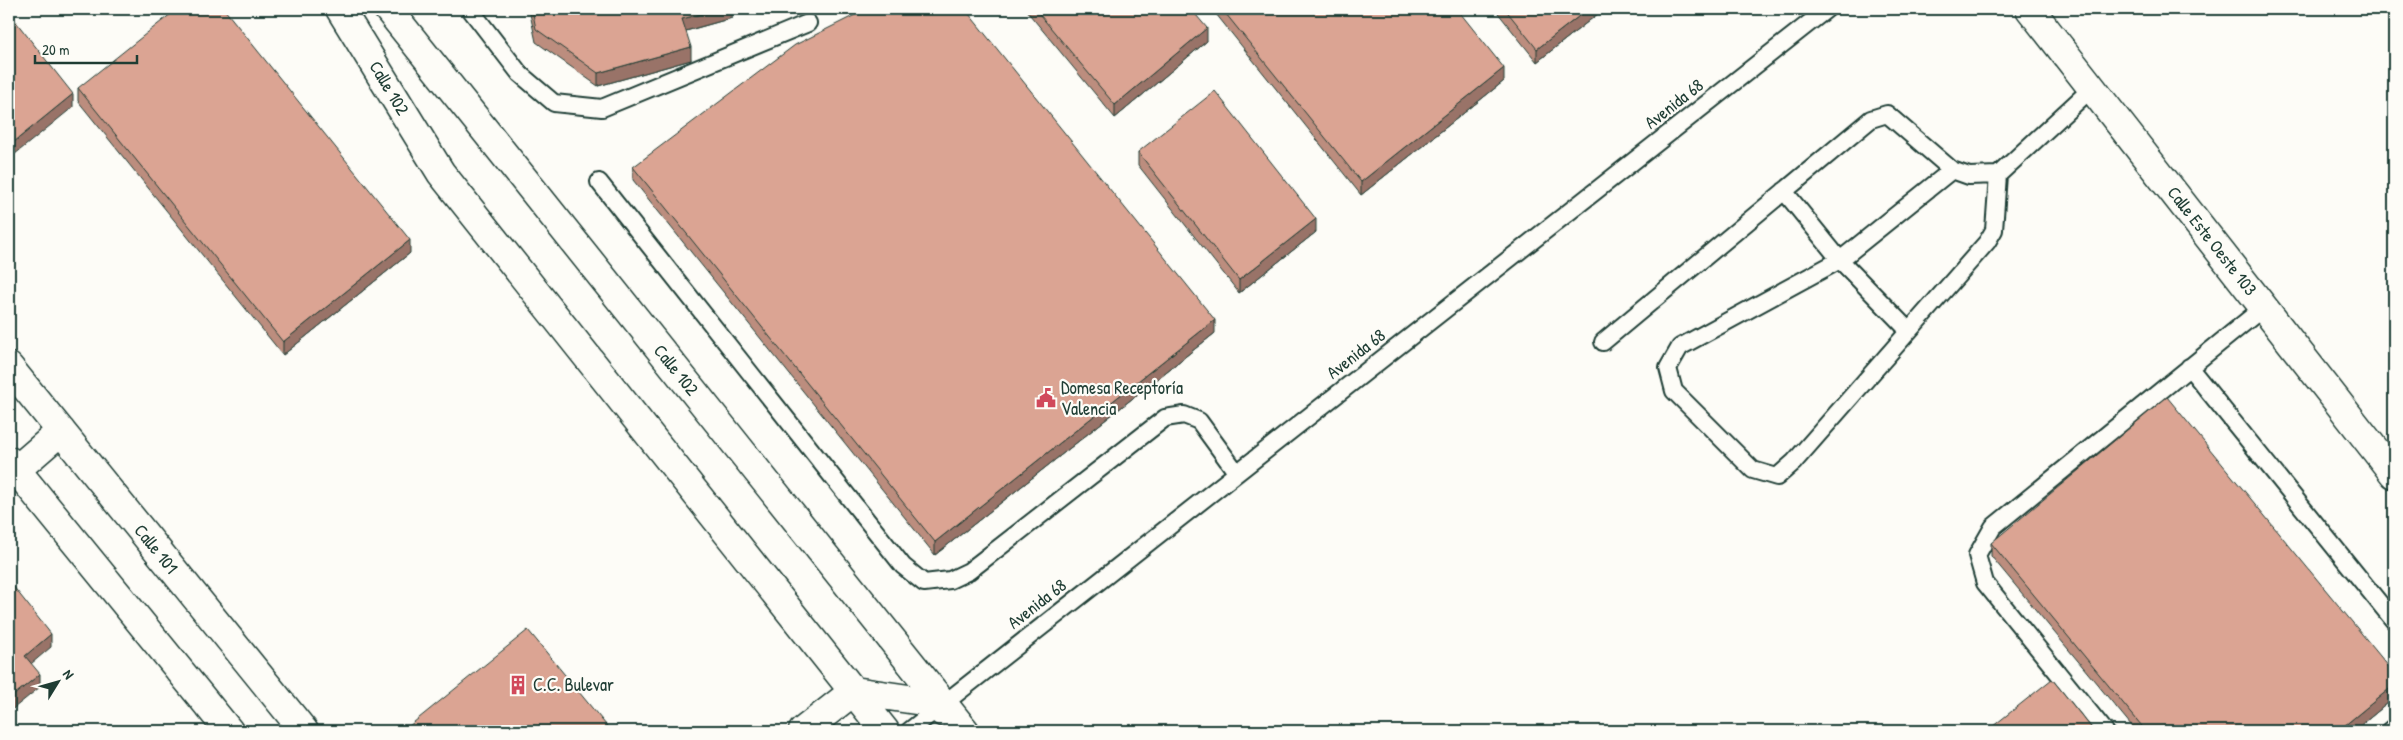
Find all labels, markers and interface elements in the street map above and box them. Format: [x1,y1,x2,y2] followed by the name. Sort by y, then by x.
[35,32,138,64] scale bar
[42,39,69,60] text: 20 m
[364,56,416,120] street label: Calle 102
[1639,73,1709,135] street label: Avenida 68
[2162,181,2263,301] street label: Calle Este Oeste 103
[1321,323,1391,385] street label: Avenida 68
[648,339,705,401] street label: Calle 102
[1061,375,1183,421] place label: Domesa Receptoría Valencia
[1035,387,1057,409] public building icon: Domesa Receptoría Valencia
[129,519,184,579] street label: Calle 101
[1002,573,1072,635] street label: Avenida 68
[32,658,82,708] north arrow
[59,665,79,683] text: N
[533,672,614,697] place label: C.C. Bulevar
[507,674,529,696] building icon: C.C. Bulevar

